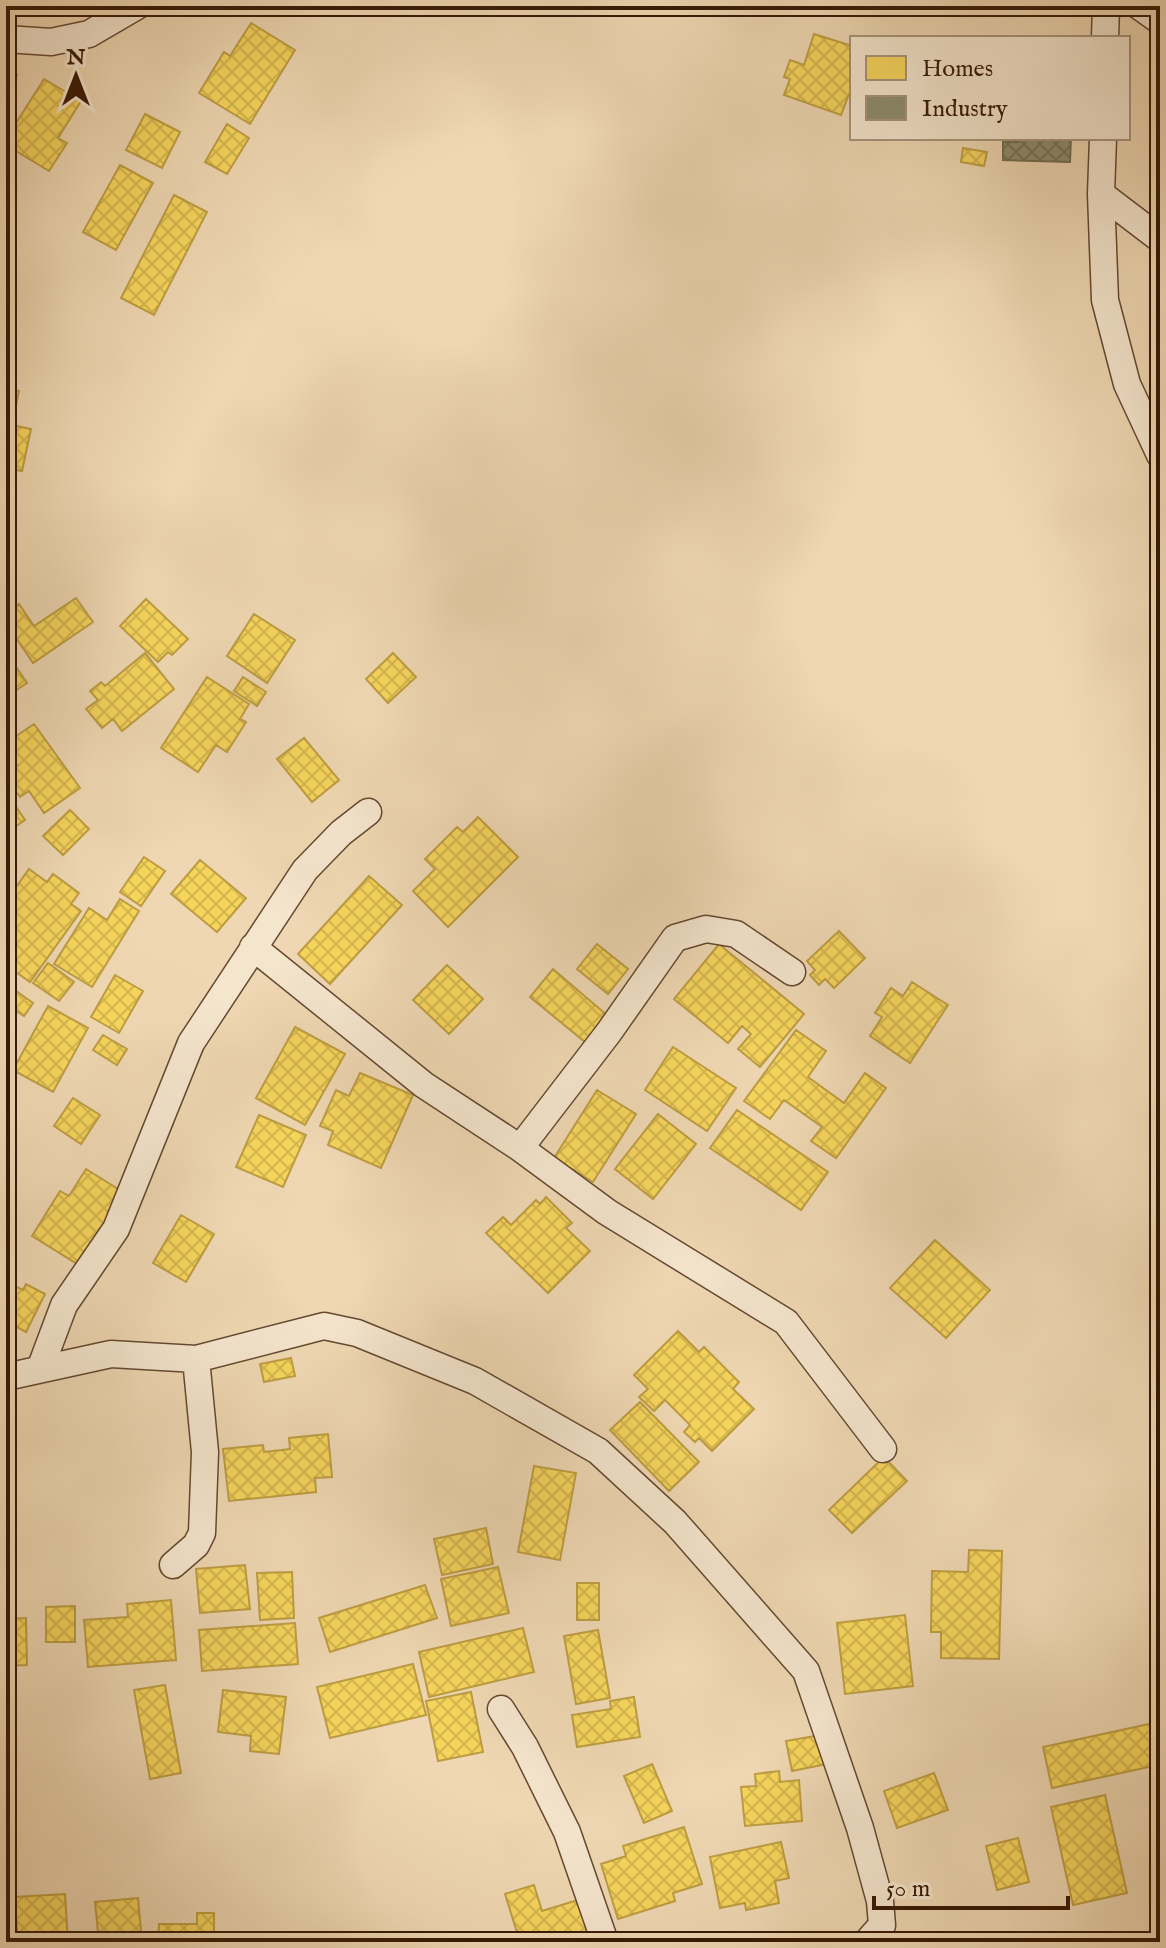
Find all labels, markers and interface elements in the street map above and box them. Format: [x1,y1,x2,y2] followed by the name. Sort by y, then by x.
[36,36,116,116] north arrow
[850,36,1130,140] legend
[65,44,86,72] text: N
[922,54,993,85] text: Homes
[922,94,1008,125] text: Industry
[874,1860,1068,1910] scale bar
[886,1874,930,1905] text: 50 m

